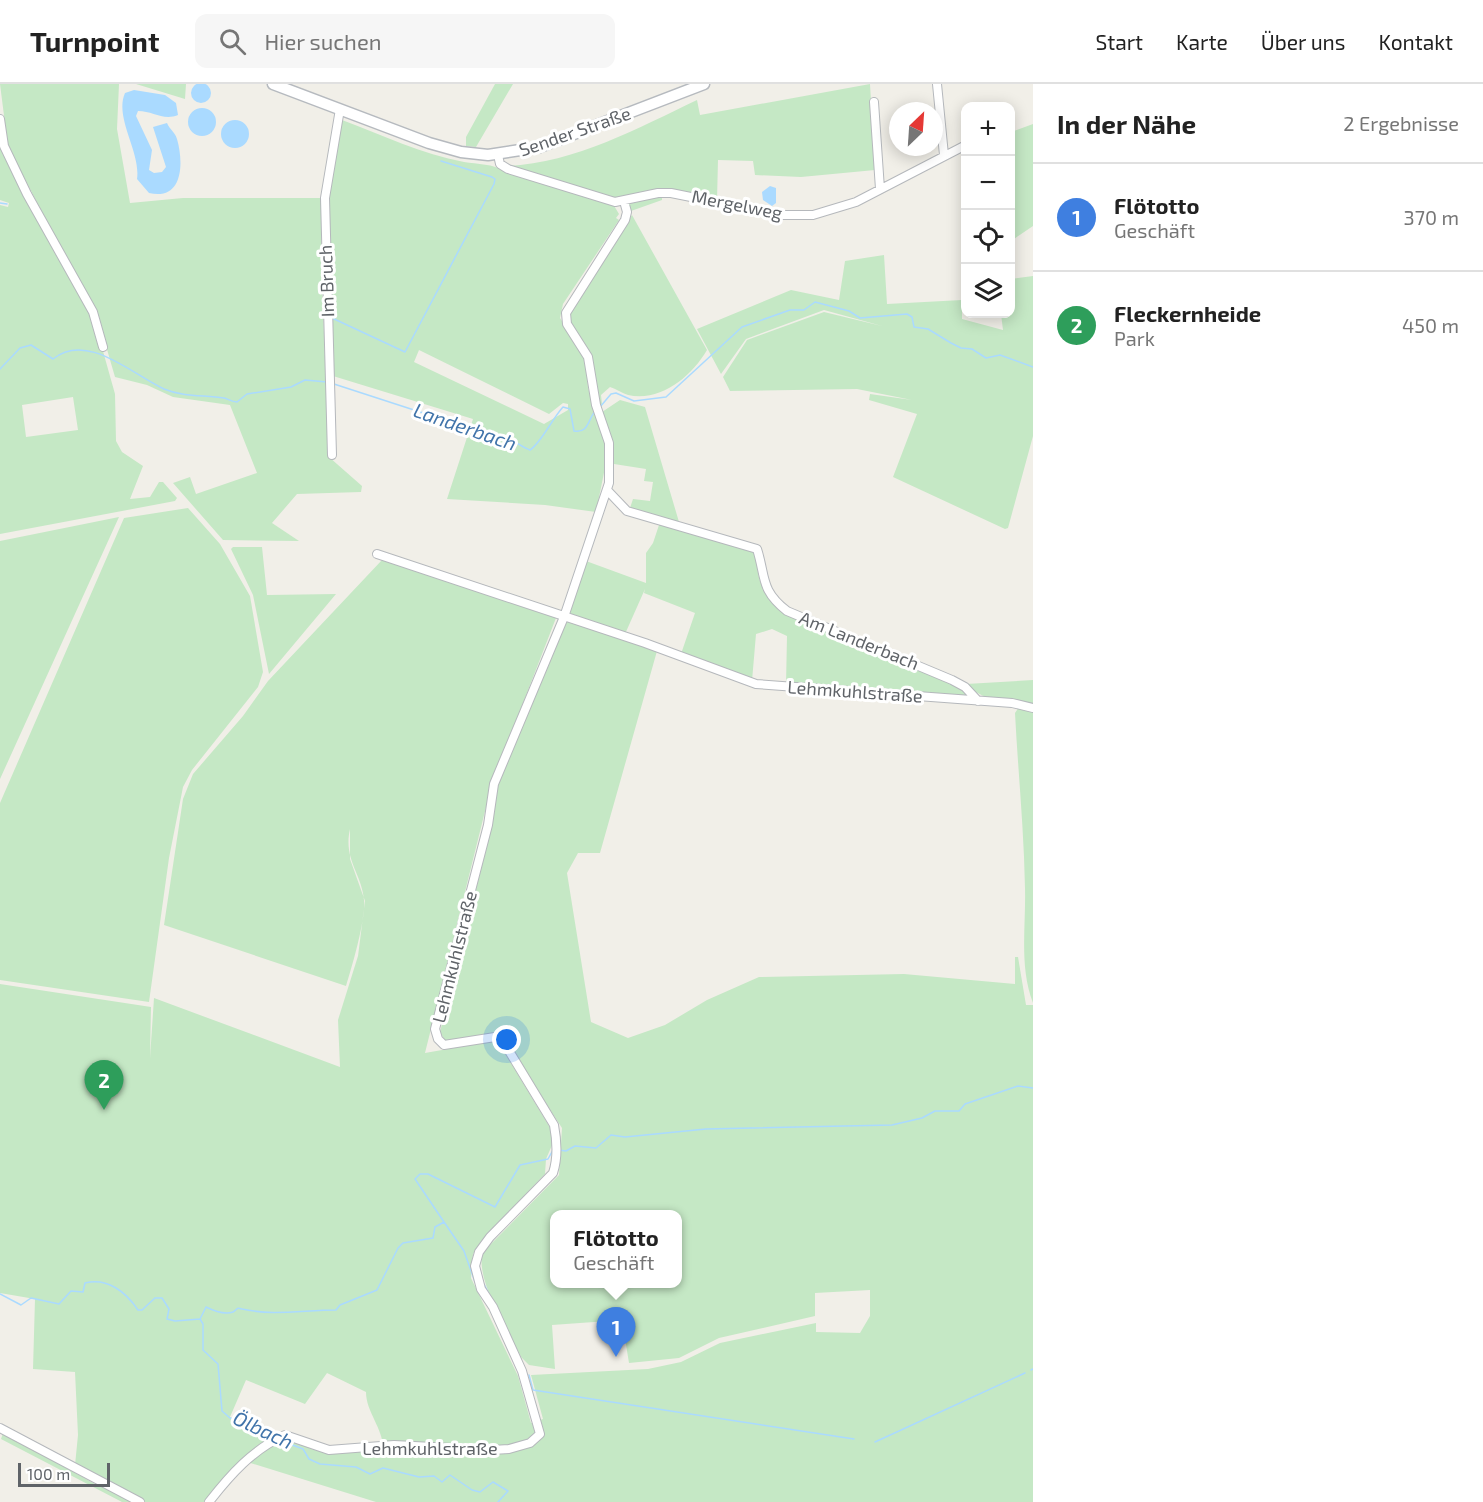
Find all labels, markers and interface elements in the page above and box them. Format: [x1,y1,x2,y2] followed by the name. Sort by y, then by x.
[195,14,615,68] search box
[30,24,159,58] text: Turnpoint
[216,25,249,58] icon: search
[264,28,381,54] text: Hier suchen
[1096,29,1143,54] text: Start
[1176,29,1228,54] text: Karte
[1261,29,1346,54] text: Über uns
[1379,29,1453,54] text: Kontakt
[516,102,633,160] street label: Sender Straße
[889,102,943,156] north arrow
[961,102,1015,318] map controls
[961,102,1015,156] button: +
[1057,108,1196,139] text: In der Nähe
[1343,111,1459,135] text: 2 Ergebnisse
[961,156,1015,210] button: −
[690,184,784,224] street label: Mergelweg
[1114,192,1199,218] text: Flötotto
[1072,205,1081,229] text: 1
[1404,205,1459,229] text: 370 m
[961,210,1015,264] button: locate
[1114,218,1195,242] text: Geschäft
[314,244,338,318] street label: Im Bruch
[961,264,1015,318] button: layers
[1114,300,1261,326] text: Fleckernheide
[1071,313,1082,337] text: 2
[1402,313,1459,337] text: 450 m
[1114,326,1155,350] text: Park
[411,397,520,455] water label: Landerbach
[796,606,922,674] street label: Am Landerbach
[787,675,923,707] street label: Lehmkuhlstraße
[427,888,481,1025] street label: Lehmkuhlstraße
[492,1025,521,1054] your location
[84,1060,124,1110] pin: 2
[550,1210,682,1288] popup
[573,1224,659,1250] text: Flötotto
[573,1250,654,1274] text: Geschäft
[596,1308,636,1357] pin: 1
[230,1405,297,1453] water label: Ölbach
[362,1437,498,1459] street label: Lehmkuhlstraße
[18,1460,110,1488] scale bar
[27,1464,70,1483] text: 100 m

